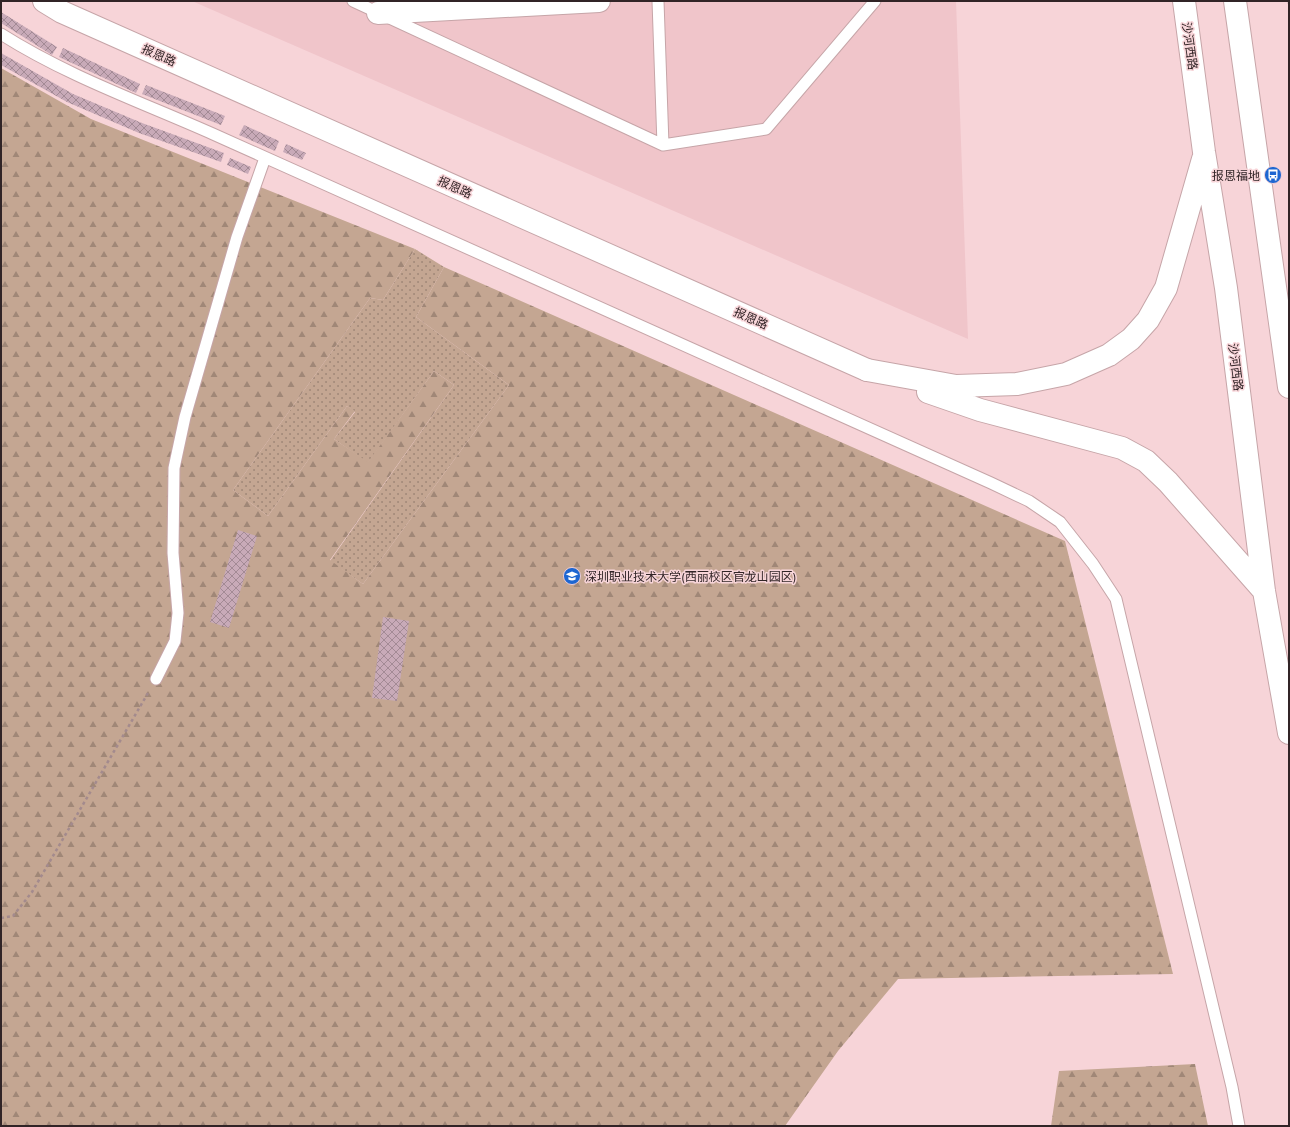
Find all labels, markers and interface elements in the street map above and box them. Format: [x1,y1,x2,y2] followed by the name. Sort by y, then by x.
[1179,21,1201,71] street label: 沙河西路
[139,41,179,69] street label: 报恩路
[1263,165,1283,185] bus stop icon: 报恩福地
[1212,168,1260,183] place label: 报恩福地
[435,173,475,201] street label: 报恩路
[731,304,771,332] street label: 报恩路
[1226,342,1246,392] street label: 沙河西路
[562,566,582,586] school or university icon: 深圳职业技术大学(西丽校区官龙山园区)
[585,569,797,584] place label: 深圳职业技术大学(西丽校区官龙山园区)

